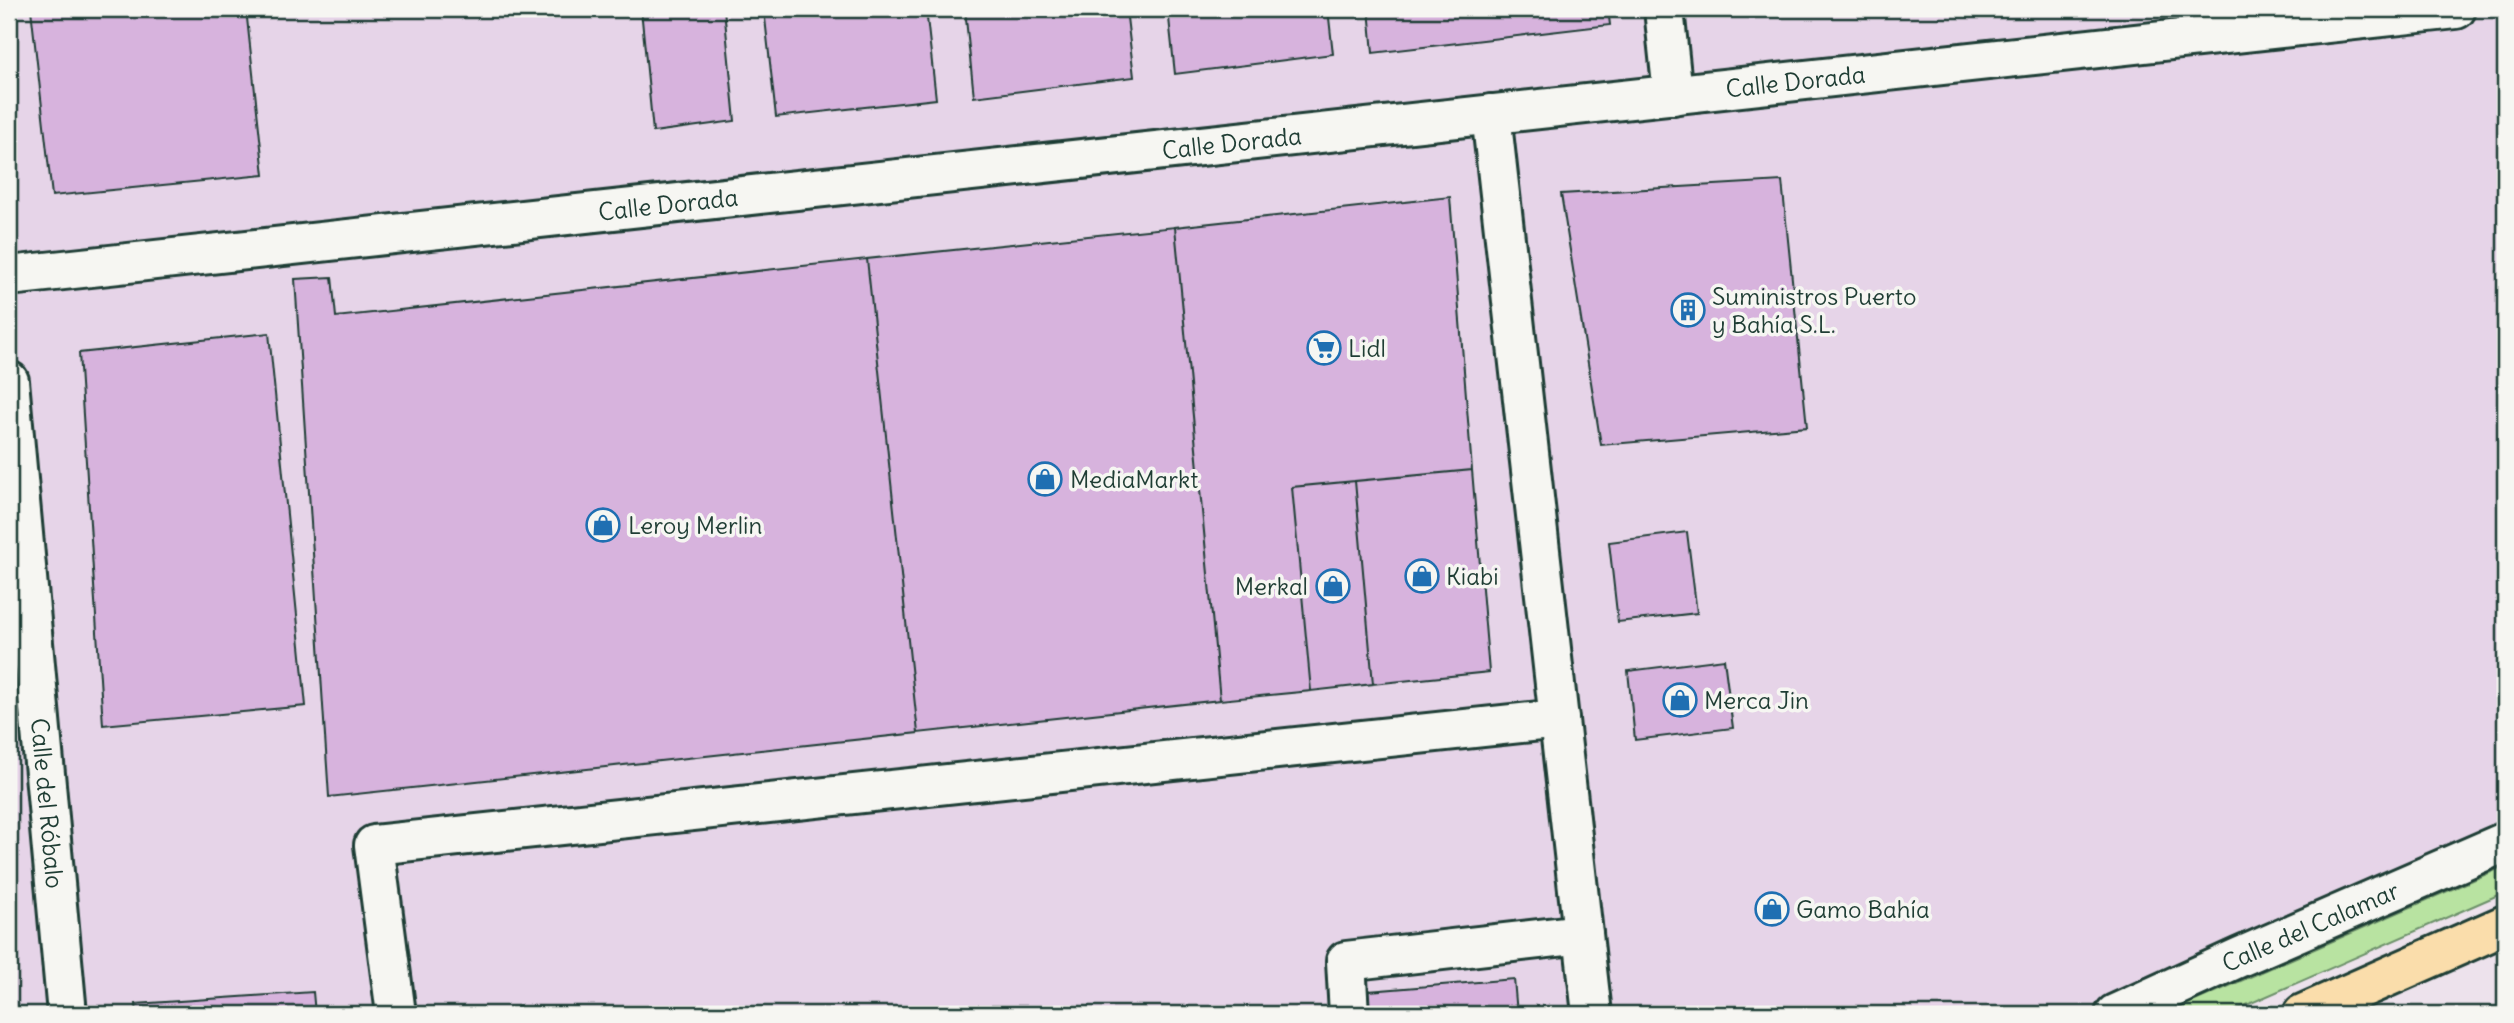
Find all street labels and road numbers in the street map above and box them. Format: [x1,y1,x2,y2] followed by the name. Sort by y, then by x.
[1724,59,1867,104] street label: Calle Dorada
[1160,120,1303,165] street label: Calle Dorada
[597,182,739,227] street label: Calle Dorada
[25,717,70,890] street label: Calle del Róbalo
[2217,875,2404,978] street label: Calle del Calamar

